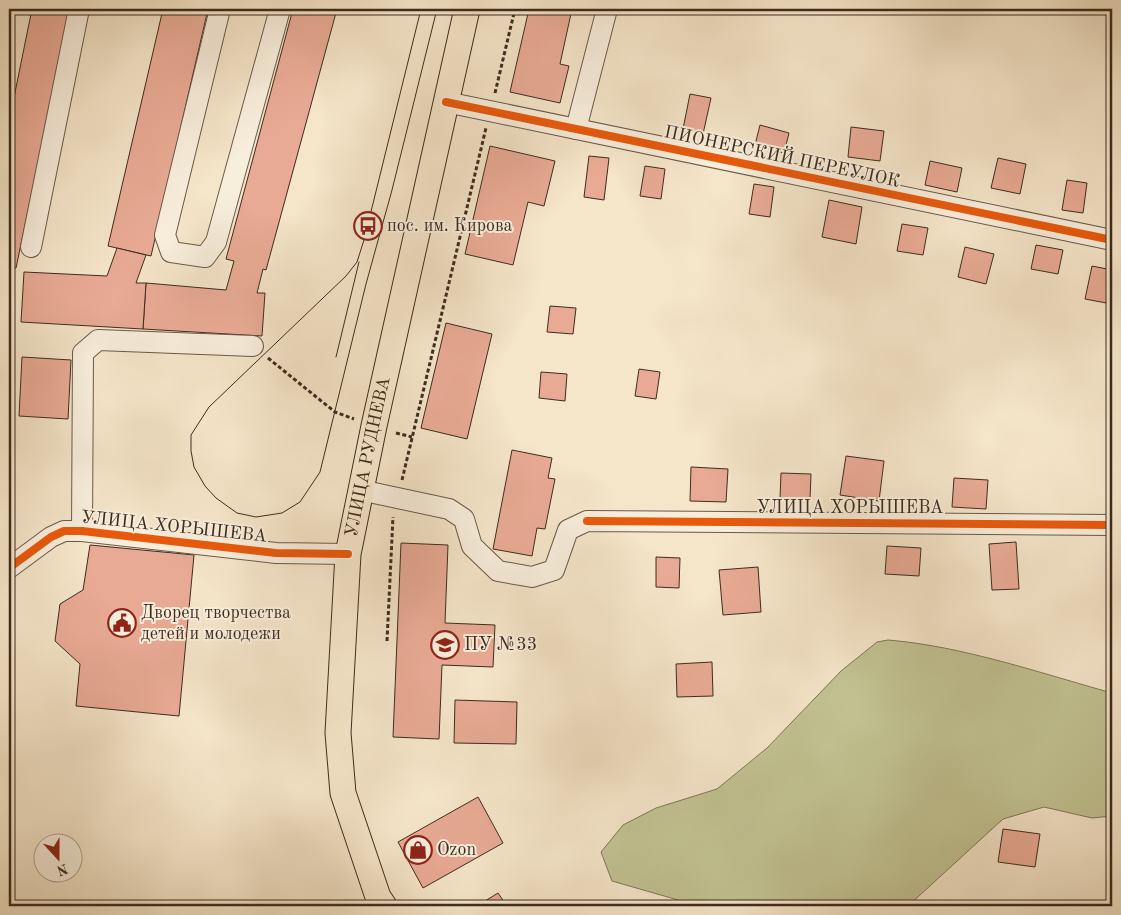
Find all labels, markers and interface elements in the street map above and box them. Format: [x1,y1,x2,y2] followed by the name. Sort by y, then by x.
[662,119,902,191] street label: ПИОНЕРСКИЙ ПЕРЕУЛОК
[353,211,383,241] bus stop icon: пос. им. Кирова
[387,217,513,235] place label: пос. им. Кирова
[343,375,394,539] street label: УЛИЦА РУДНЕВА
[757,499,944,517] street label: УЛИЦА ХОРЫШЕВА
[80,508,268,546] street label: УЛИЦА ХОРЫШЕВА
[141,604,291,643] place label: Дворец творчества детей и молодежи
[107,608,137,638] public building icon: Дворец творчества детей и молодежи
[430,630,460,660] school or university icon: ПУ №33
[464,636,537,654] place label: ПУ №33
[32,832,82,882] north arrow
[403,835,433,865] shop icon: Ozon
[437,841,476,859] place label: Ozon
[55,861,70,878] text: N

